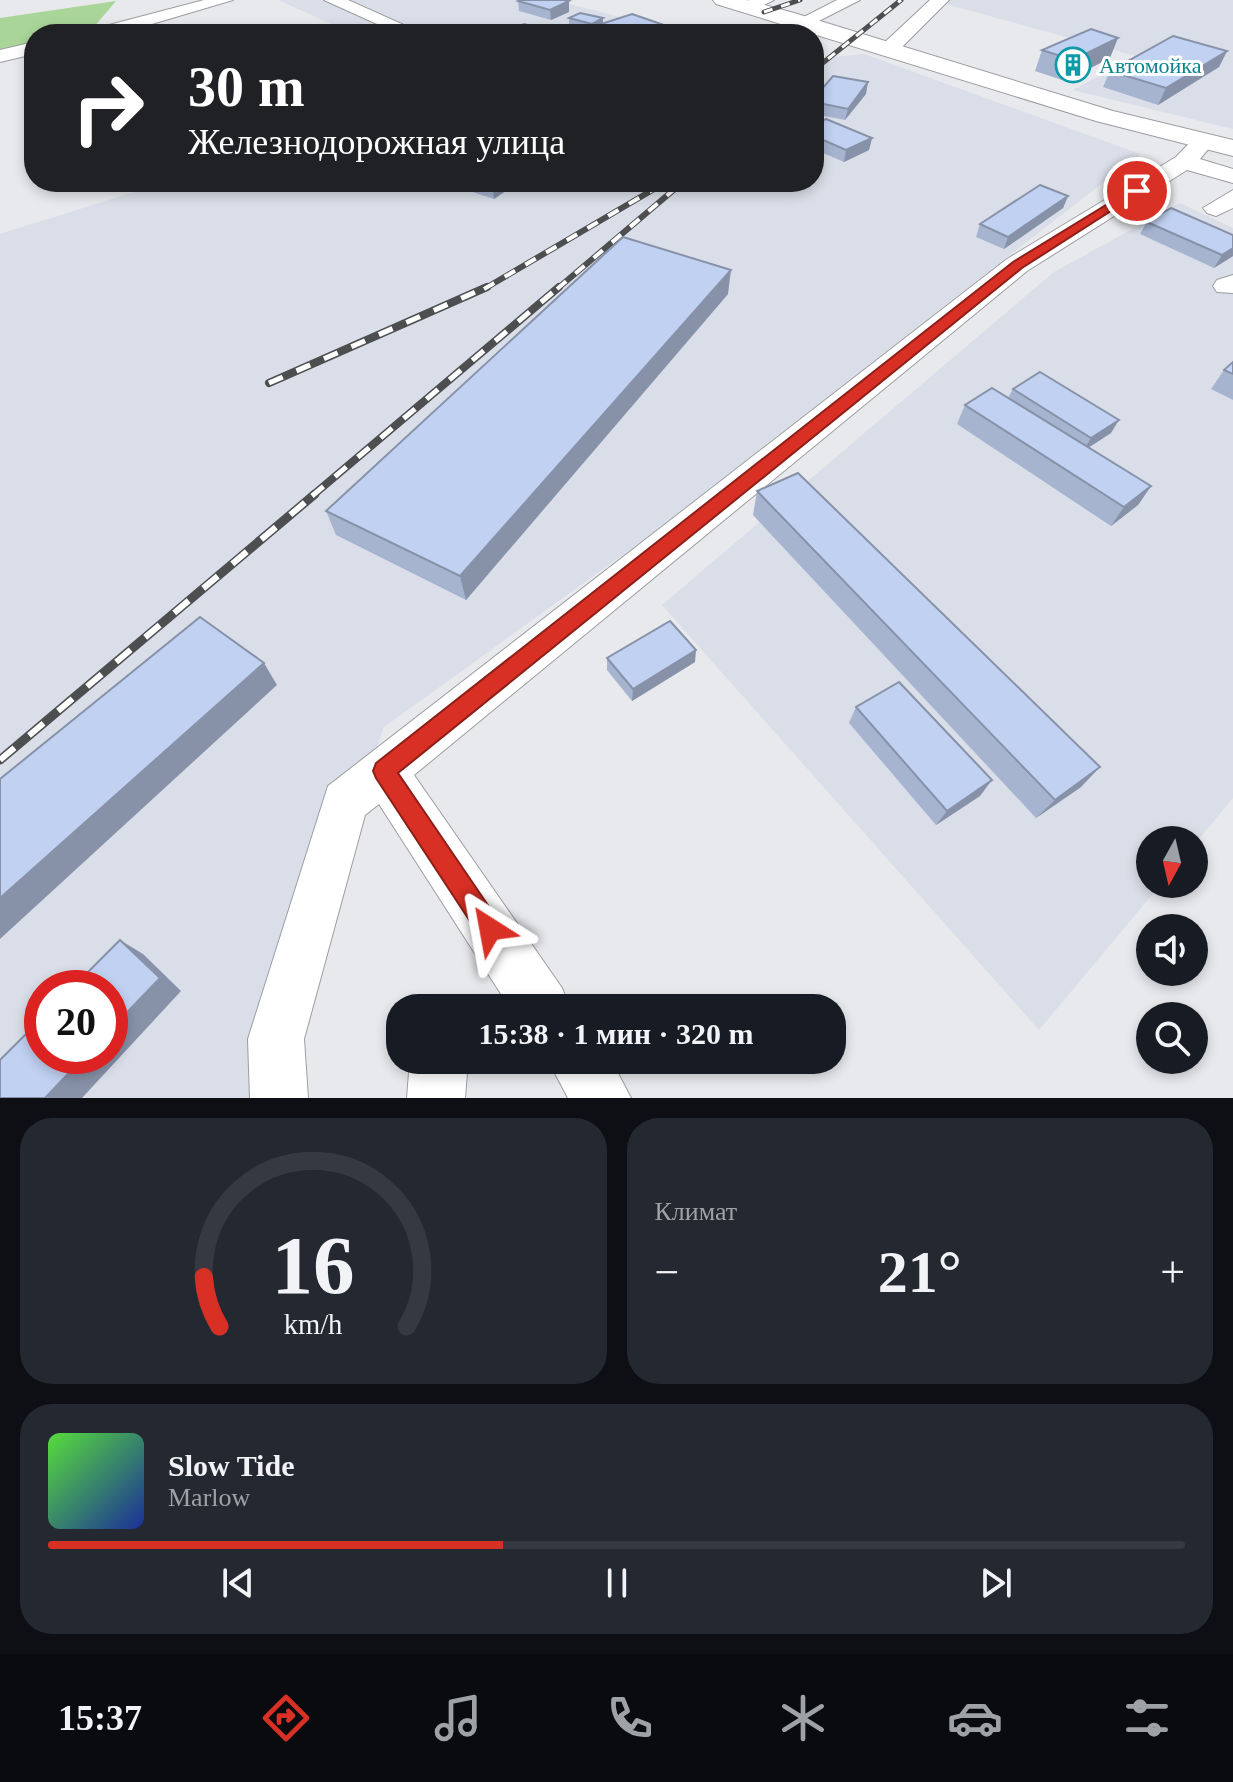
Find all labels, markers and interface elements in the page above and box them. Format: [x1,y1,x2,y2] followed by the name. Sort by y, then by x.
[1054,46,1092,84] building icon: Автомойка
[1099,53,1202,78] place label: Автомойка
[56,56,160,160] icon: right
[188,56,305,118] text: 30 m
[188,122,565,162] text: Железнодорожная улица
[1103,157,1171,225] pin
[1115,169,1159,213] icon: arrive
[1136,826,1208,898] north arrow
[1136,826,1208,1074] map controls
[448,887,532,971] position arrow
[1136,914,1208,986] button: sound
[24,970,128,1074] speed limit sign: 20
[1136,1002,1208,1074] button: search
[479,1017,754,1050] text: 15:38 · 1 мин · 320 m
[655,1197,737,1226] text: Климат
[272,1219,355,1311] text: 16
[878,1239,962,1305] text: 21°
[655,1248,679,1297] text: −
[1160,1248,1185,1297] text: +
[284,1309,343,1340] text: km/h
[168,1449,294,1482] text: Slow Tide
[168,1483,250,1512] text: Marlow
[216,1561,260,1605] icon: previous
[595,1561,639,1605] icon: pause
[974,1561,1018,1605] icon: next
[258,1690,314,1746] icon: directions
[430,1690,486,1746] icon: music
[602,1690,658,1746] icon: phone
[775,1690,831,1746] icon: climate
[947,1690,1003,1746] icon: car
[1119,1690,1175,1746] icon: filters
[58,1698,142,1738] text: 15:37

